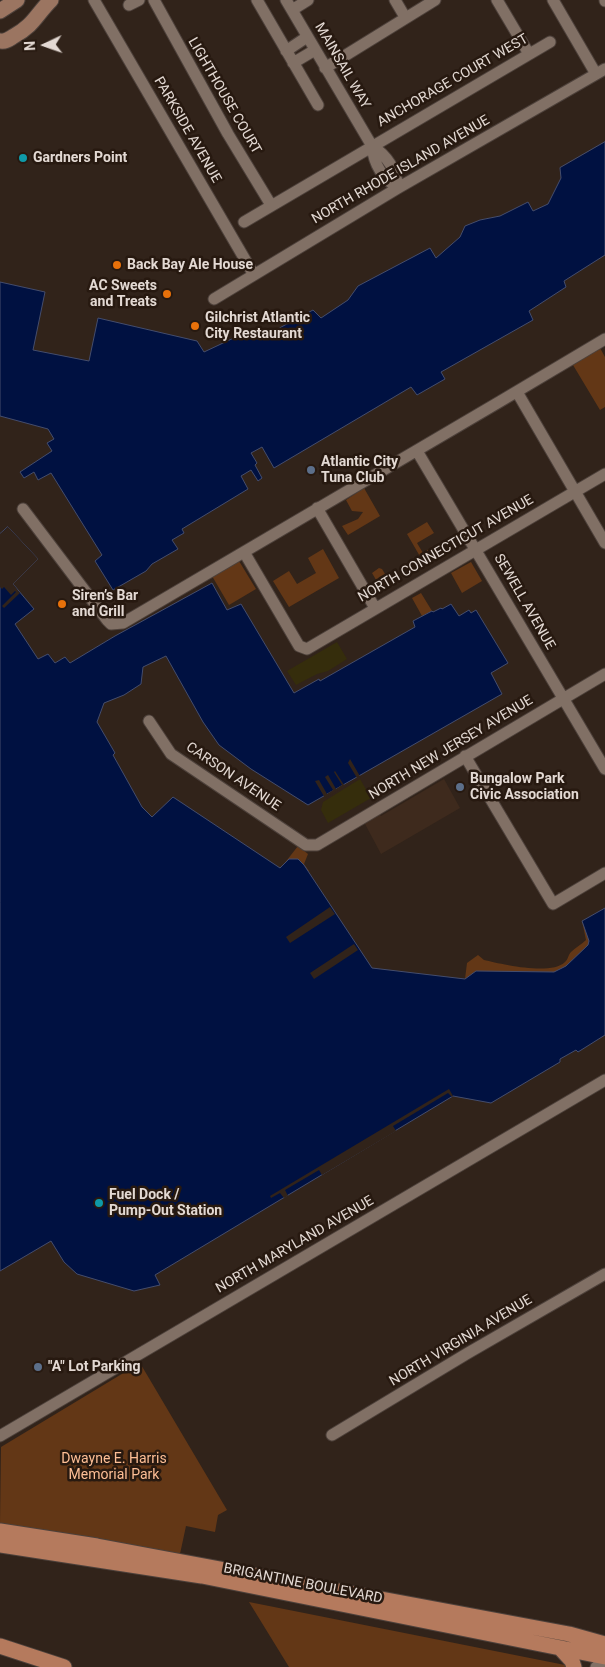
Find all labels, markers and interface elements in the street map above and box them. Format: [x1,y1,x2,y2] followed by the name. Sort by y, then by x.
[20,20,70,70] north arrow
[311,20,373,112] street label: MAINSAIL WAY
[375,31,531,131] street label: ANCHORAGE COURT WEST
[184,35,264,157] street label: LIGHTHOUSE COURT
[22,40,38,51] text: N
[150,74,224,186] street label: PARKSIDE AVENUE
[309,112,493,228] street label: NORTH RHODE ISLAND AVENUE
[33,150,127,166] place label: Gardners Point
[17,152,29,164] marker: Gardners Point
[127,257,253,273] place label: Back Bay Ale House
[111,259,123,271] marker: Back Bay Ale House
[89,278,157,310] place label: AC Sweets and Treats
[161,288,173,300] marker: AC Sweets and Treats
[205,310,310,342] place label: Gilchrist Atlantic City Restaurant
[189,320,201,332] marker: Gilchrist Atlantic City Restaurant
[321,454,398,487] place label: Atlantic City Tuna Club
[305,464,317,476] marker: Atlantic City Tuna Club
[355,492,537,606] street label: NORTH CONNECTICUT AVENUE
[490,551,558,653] street label: SEWELL AVENUE
[72,588,138,620] place label: Siren’s Bar and Grill
[56,598,68,610] marker: Siren’s Bar and Grill
[366,692,536,804] street label: NORTH NEW JERSEY AVENUE
[182,739,284,815] street label: CARSON AVENUE
[470,771,579,804] place label: Bungalow Park Civic Association
[454,781,466,793] marker: Bungalow Park Civic Association
[109,1187,222,1220] place label: Fuel Dock / Pump-Out Station
[213,1193,377,1297] street label: NORTH MARYLAND AVENUE
[93,1197,105,1209] marker: Fuel Dock / Pump-Out Station
[387,1292,535,1390] street label: NORTH VIRGINIA AVENUE
[48,1359,140,1375] place label: "A" Lot Parking
[32,1361,44,1373] marker: "A" Lot Parking
[61,1451,167,1484] park label: Dwayne E. Harris Memorial Park
[222,1560,384,1608] street label: BRIGANTINE BOULEVARD

